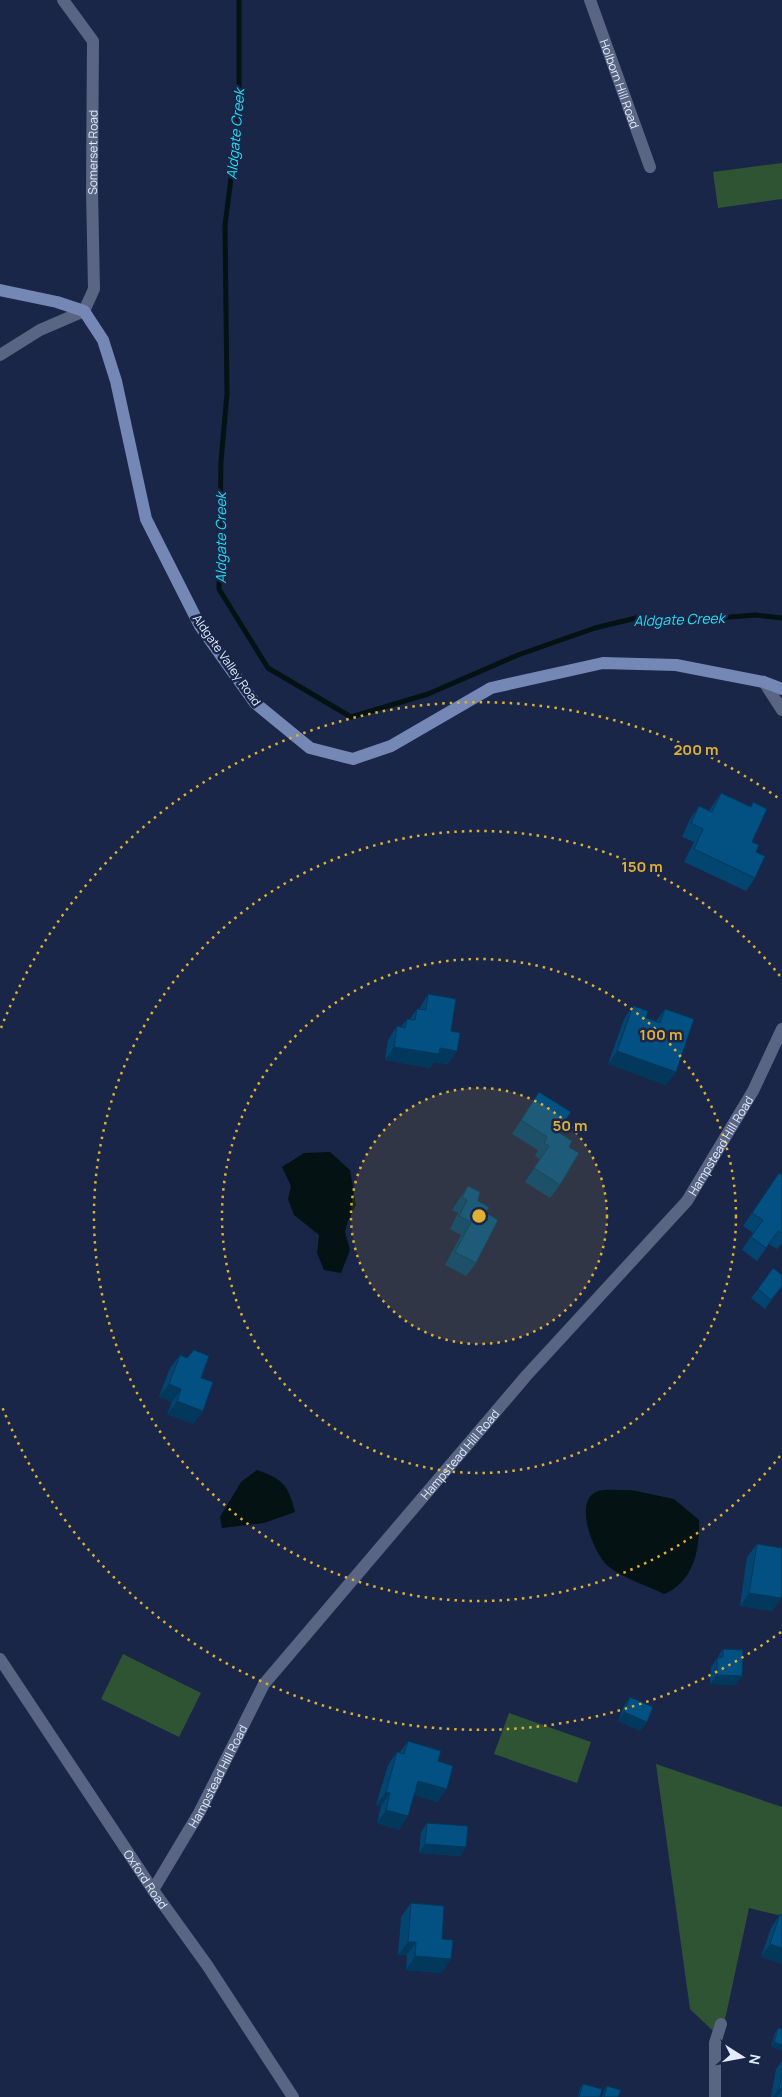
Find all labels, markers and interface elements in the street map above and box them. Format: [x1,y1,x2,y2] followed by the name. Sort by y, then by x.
[596,37,644,131] street label: Holborn Hill Road
[222,86,249,180] water label: Aldgate Creek
[83,110,101,195] street label: Somerset Road
[211,490,230,584] water label: Aldgate Creek
[633,608,727,630] water label: Aldgate Creek
[189,611,265,709] street label: Aldgate Valley Road
[673,739,719,760] text: 200 m
[621,856,663,877] text: 150 m
[640,1024,682,1045] text: 100 m
[684,1092,757,1199] street label: Hampstead Hill Road
[552,1115,588,1136] text: 50 m
[470,1207,488,1225] centre of rings
[416,1405,503,1503] street label: Hampstead Hill Road
[184,1722,251,1831] street label: Hampstead Hill Road
[120,1846,172,1912] street label: Oxford Road
[717,2032,767,2082] north arrow
[745,2053,766,2066] text: N

